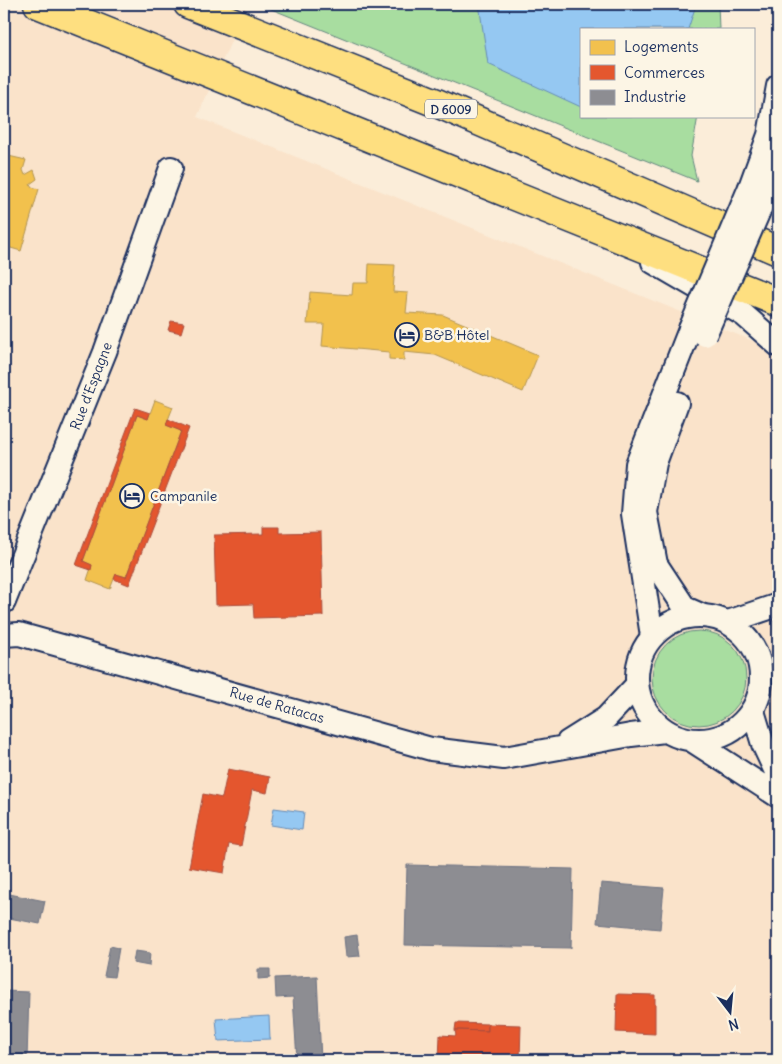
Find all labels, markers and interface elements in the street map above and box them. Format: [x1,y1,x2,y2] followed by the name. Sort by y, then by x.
[580,28,754,118] legend
[624,37,699,56] text: Logements
[624,63,705,82] text: Commerces
[624,87,686,106] text: Industrie
[425,100,477,118] road number: D 6009
[394,322,420,348] hotel icon: B&B Hôtel
[424,326,489,344] place label: B&B Hôtel
[66,340,116,432] street label: Rue d'Espagne
[119,483,145,509] hotel icon: Campanile
[150,487,217,505] place label: Campanile
[228,683,326,727] street label: Rue de Ratacas
[704,986,754,1036] north arrow
[726,1015,741,1034] text: N

